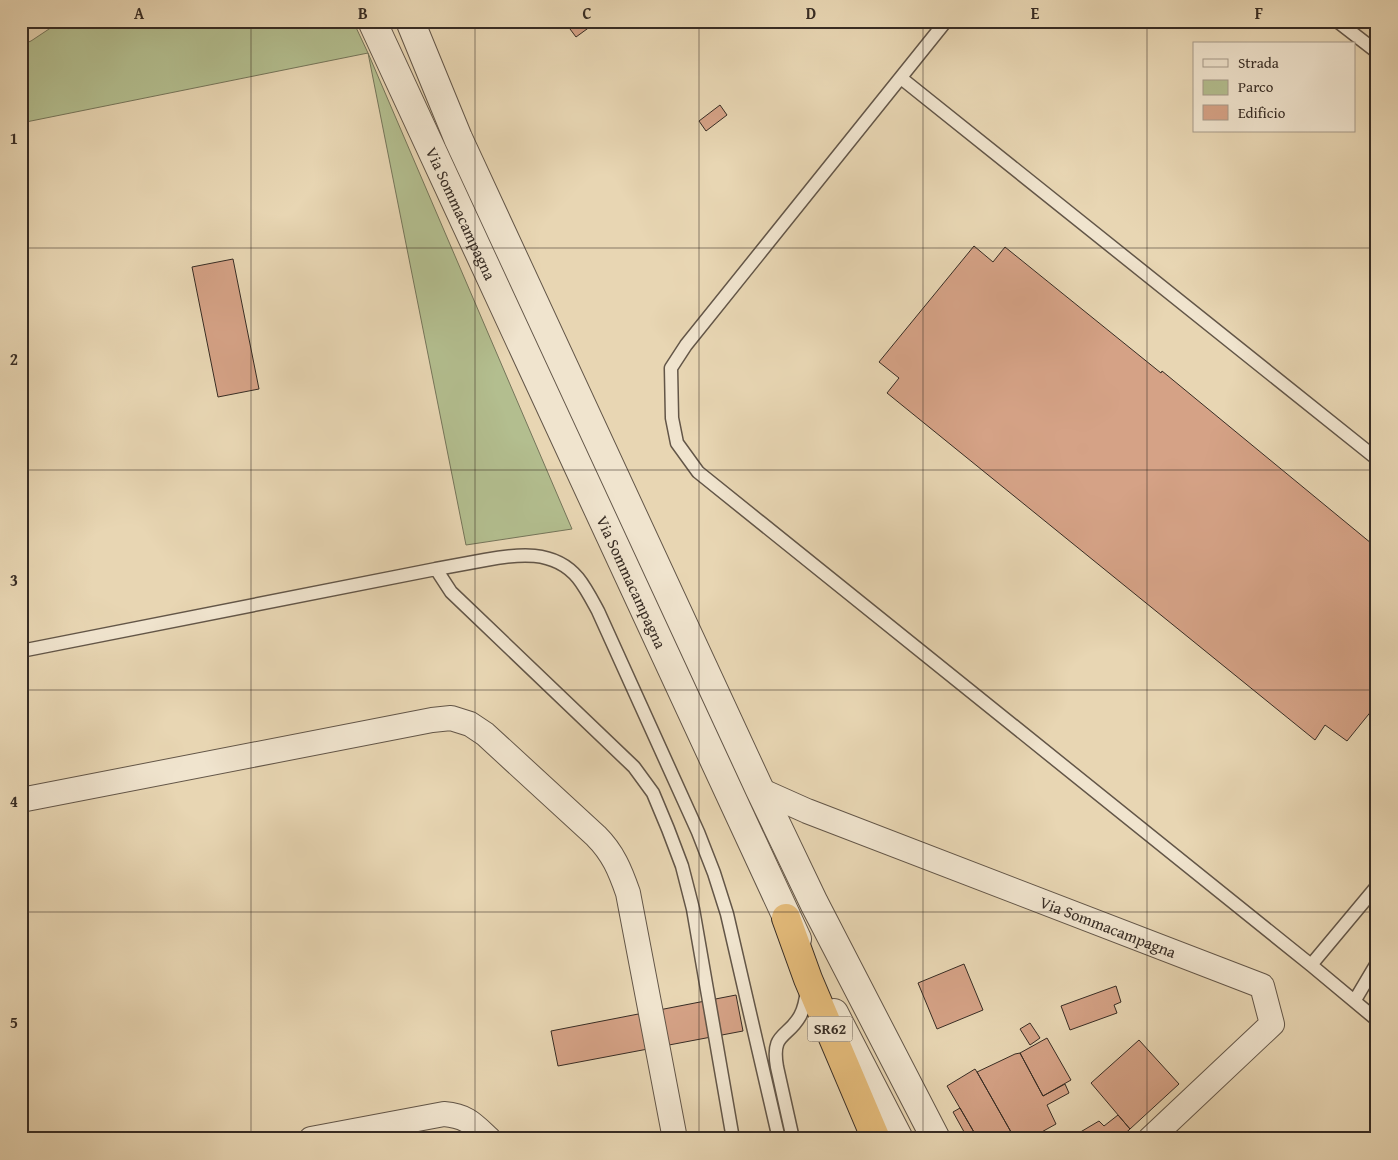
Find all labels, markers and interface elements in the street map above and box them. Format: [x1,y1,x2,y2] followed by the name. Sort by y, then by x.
[134,1,145,25] text: A
[358,1,368,25] text: B
[582,1,592,25] text: C
[806,1,816,25] text: D
[1031,1,1040,25] text: E
[1255,1,1263,25] text: F
[1193,42,1356,132] legend
[1238,52,1279,73] text: Strada
[1238,76,1274,97] text: Parco
[1238,102,1286,123] text: Edificio
[10,126,18,150] text: 1
[420,143,502,284] street label: Via Sommacampagna
[10,347,18,371] text: 2
[590,511,673,653] street label: Via Sommacampagna
[10,568,18,592] text: 3
[10,789,18,813] text: 4
[1036,890,1180,964] street label: Via Sommacampagna
[10,1010,18,1034] text: 5
[808,1016,852,1042] road number: SR62

